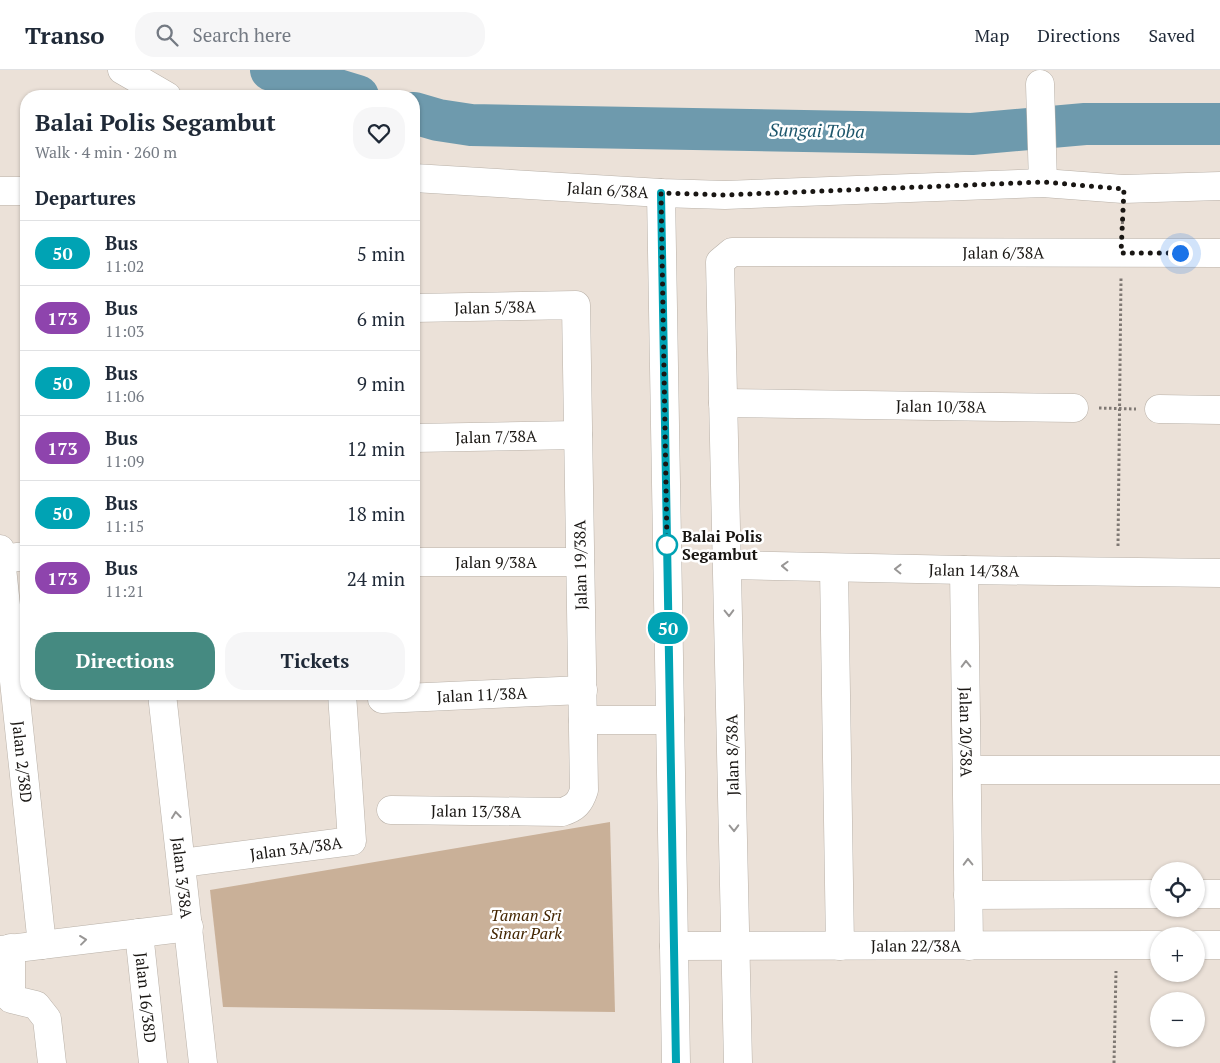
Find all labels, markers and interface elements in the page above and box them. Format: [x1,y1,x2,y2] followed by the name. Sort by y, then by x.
[135,12,485,57] search box
[25,19,105,51] text: Transo
[153,21,181,49] icon: search
[193,22,291,47] text: Search here
[974,23,1009,47] text: Map
[1037,23,1120,47] text: Directions
[1148,23,1195,47] text: Saved
[35,106,276,138] text: Balai Polis Segambut
[353,107,405,159] button: heart
[769,117,865,143] water label: Sungai Toba
[35,141,177,163] text: Walk · 4 min · 260 m
[566,176,649,203] street label: Jalan 6/38A
[35,185,136,210] text: Departures
[105,230,138,255] text: Bus
[52,241,73,265] text: 50
[357,241,405,266] text: 5 min
[962,241,1044,264] street label: Jalan 6/38A
[1168,241,1193,266] your location
[105,255,144,277] text: 11:02
[105,295,138,320] text: Bus
[454,295,536,319] street label: Jalan 5/38A
[47,306,78,330] text: 173
[357,306,405,331] text: 6 min
[105,320,144,342] text: 11:03
[105,360,138,385] text: Bus
[52,371,73,395] text: 50
[357,371,405,396] text: 9 min
[105,385,144,407] text: 11:06
[896,394,986,418] street label: Jalan 10/38A
[105,425,138,450] text: Bus
[455,425,537,448] street label: Jalan 7/38A
[47,436,78,460] text: 173
[347,436,405,461] text: 12 min
[105,450,144,472] text: 11:09
[105,490,138,515] text: Bus
[52,501,73,525] text: 50
[347,501,405,526] text: 18 min
[105,515,144,537] text: 11:15
[568,520,592,610] street label: Jalan 19/38A
[682,525,762,565] place label: Balai Polis Segambut
[656,534,678,556] marker: Balai Polis Segambut
[455,551,537,573] street label: Jalan 9/38A
[105,555,138,580] text: Bus
[928,558,1019,582] street label: Jalan 14/38A
[781,561,789,571] one-way arrow
[894,564,902,574] one-way arrow
[47,566,78,590] text: 173
[347,566,405,591] text: 24 min
[105,580,144,602] text: 11:21
[724,610,734,618] one-way arrow
[646,612,690,644] line badge: 50
[658,616,678,640] text: 50
[35,632,215,690] button: Directions
[225,632,405,690] button: Tickets
[961,660,971,668] one-way arrow
[436,682,528,708] street label: Jalan 11/38A
[955,687,978,777] street label: Jalan 20/38A
[720,714,744,796] street label: Jalan 8/38A
[7,720,38,804] street label: Jalan 2/38D
[431,799,521,823] street label: Jalan 13/38A
[171,810,182,818] one-way arrow
[729,824,739,832] one-way arrow
[249,831,344,865] street label: Jalan 3A/38A
[167,836,198,920] street label: Jalan 3/38A
[963,858,973,866] one-way arrow
[1150,862,1205,1047] map controls
[1150,862,1205,917] button: locate
[490,904,562,944] park label: Taman Sri Sinar Park
[1150,927,1205,982] button: +
[871,934,961,957] street label: Jalan 22/38A
[79,935,87,946] one-way arrow
[130,951,162,1044] street label: Jalan 16/38D
[1150,992,1205,1047] button: −

